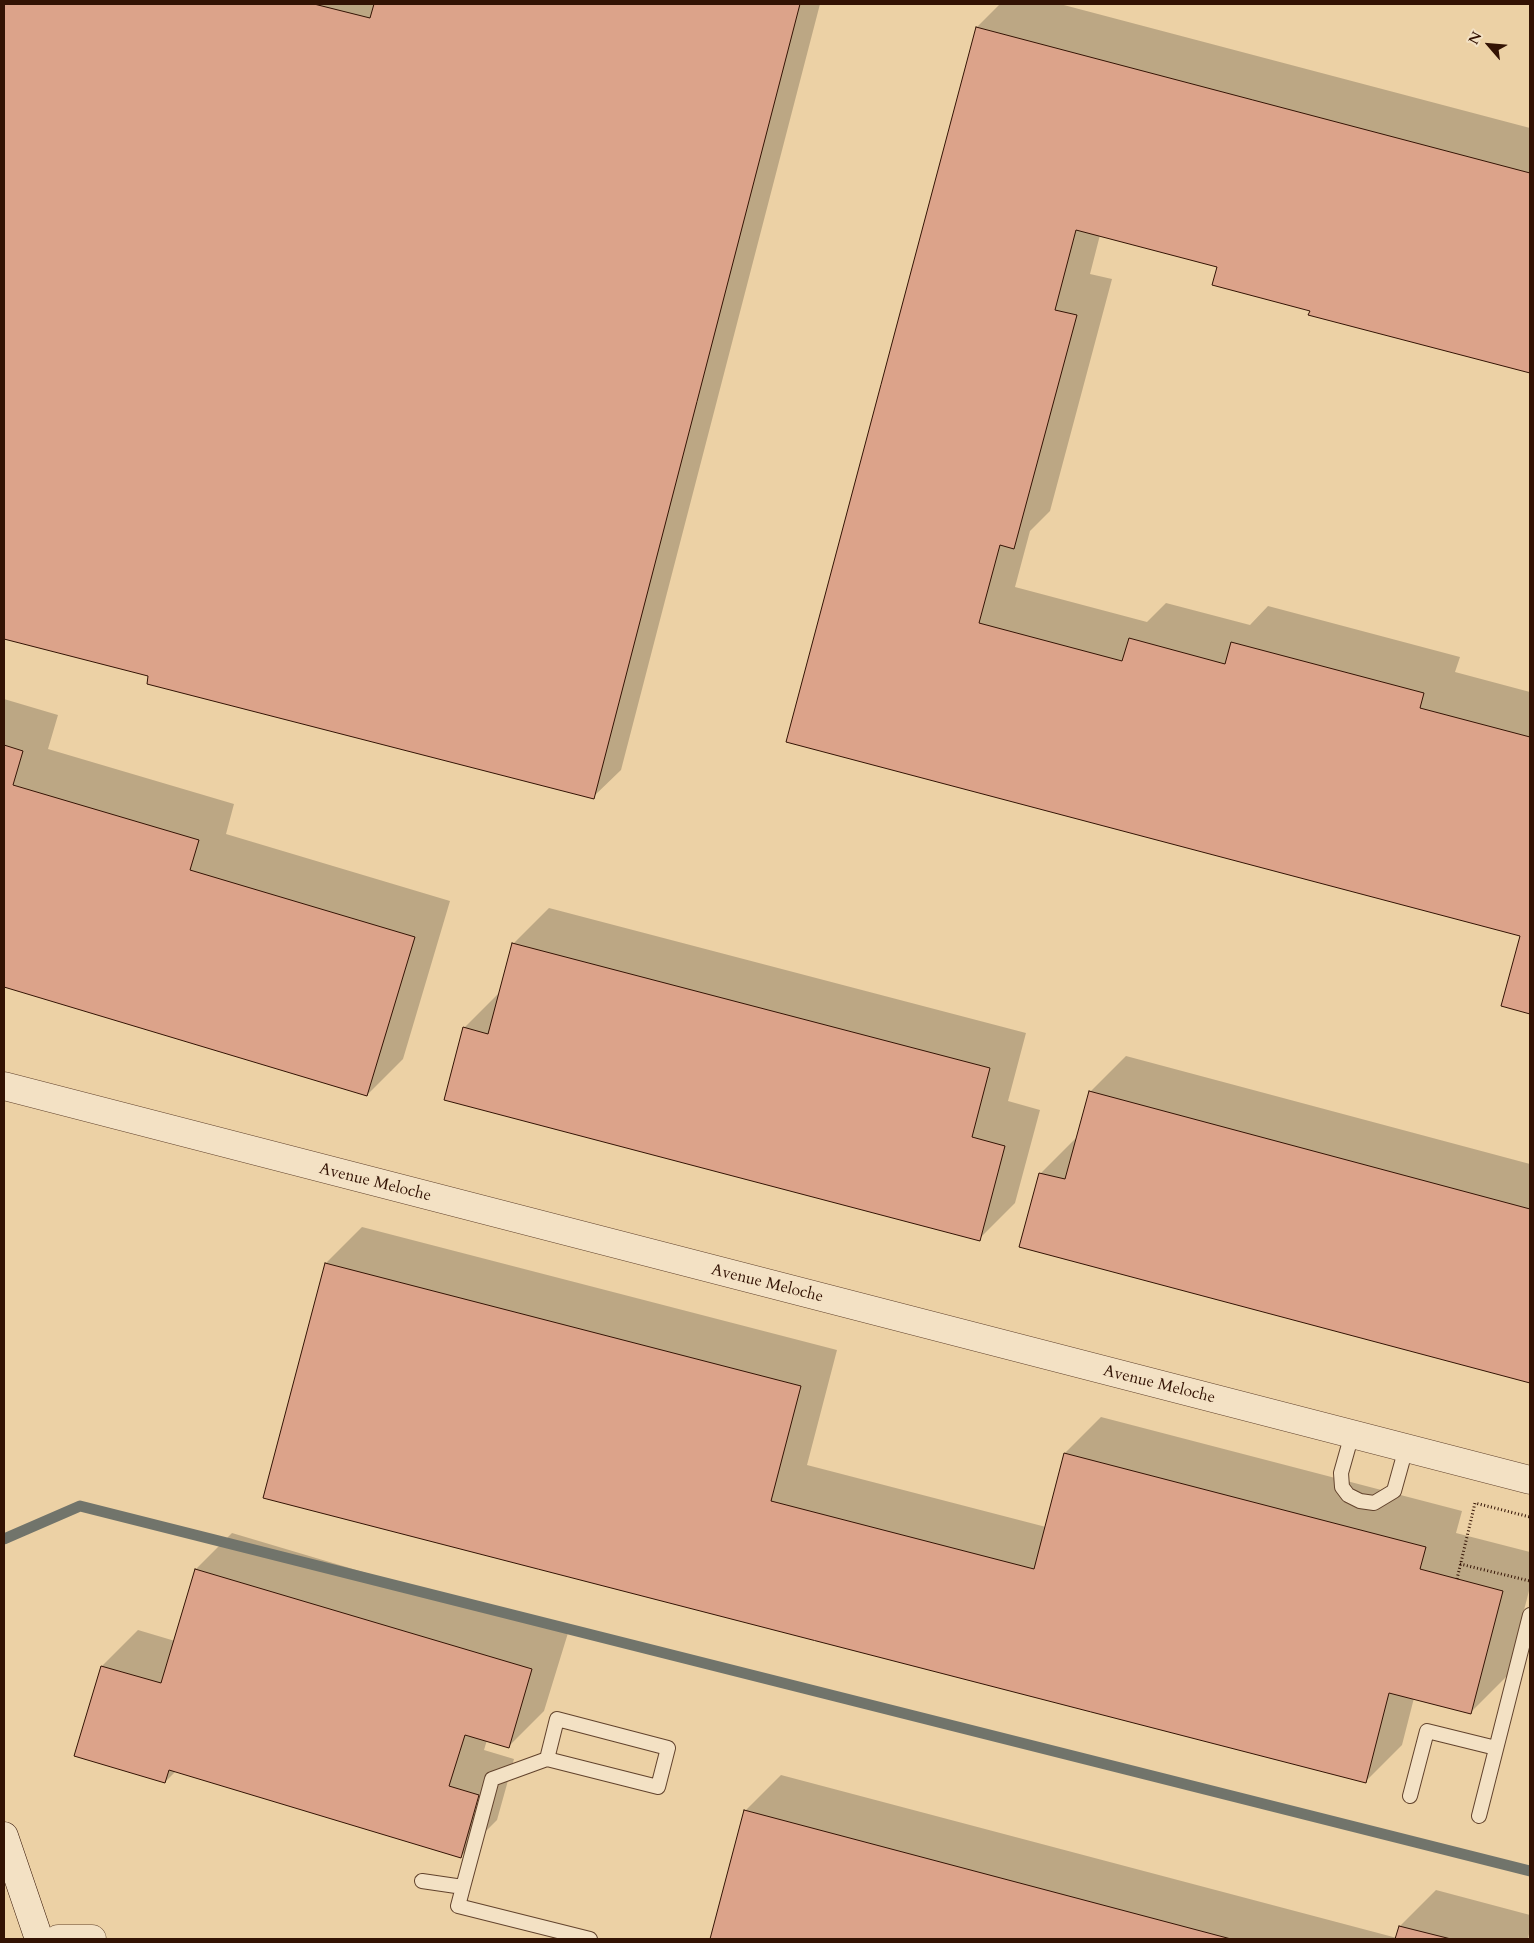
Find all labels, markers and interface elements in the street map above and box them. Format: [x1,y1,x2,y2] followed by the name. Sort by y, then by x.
[1464,20,1514,70] north arrow
[1464,28,1486,48] text: N
[317,1160,433,1206] street label: Avenue Meloche
[709,1261,825,1307] street label: Avenue Meloche
[1101,1362,1217,1408] street label: Avenue Meloche

